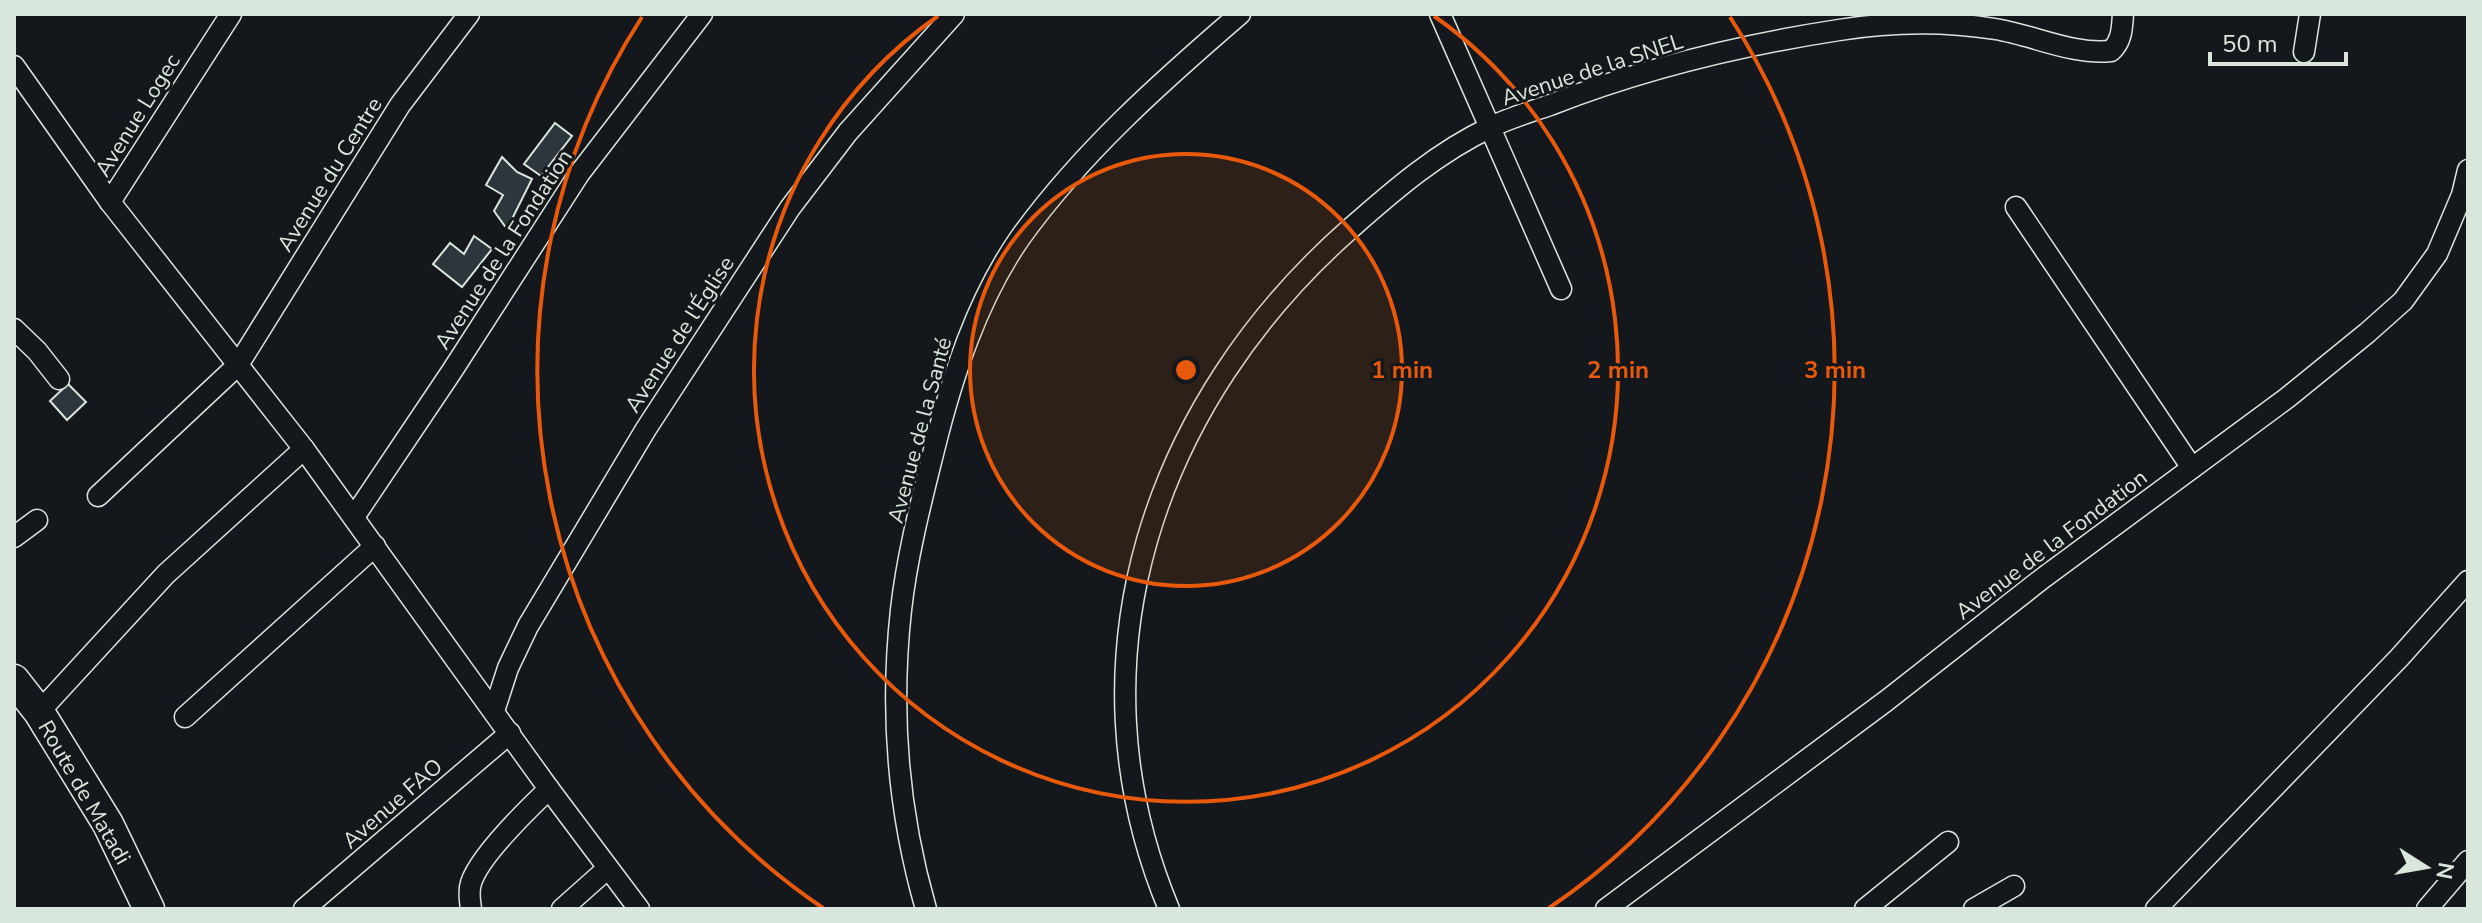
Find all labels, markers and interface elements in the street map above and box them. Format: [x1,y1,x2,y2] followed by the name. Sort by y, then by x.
[2210,16,2346,66] scale bar
[1498,26,1687,113] street label: Avenue de la SNEL
[2222,28,2278,60] text: 50 m
[88,48,188,183] street label: Avenue Logec
[270,92,389,257] street label: Avenue du Centre
[428,144,580,355] street label: Avenue de la Fondation
[618,251,742,419] street label: Avenue de l'Église
[881,334,959,527] street label: Avenue de la Santé
[1371,354,1433,386] text: 1 min
[1587,354,1649,386] text: 2 min
[1804,354,1866,386] text: 3 min
[1172,356,1200,384] centre of rings
[1950,463,2154,627] street label: Avenue de la Fondation
[31,715,138,870] street label: Route de Matadi
[336,752,449,856] street label: Avenue FAO
[2386,827,2466,907] north arrow
[2428,860,2461,882] text: N

